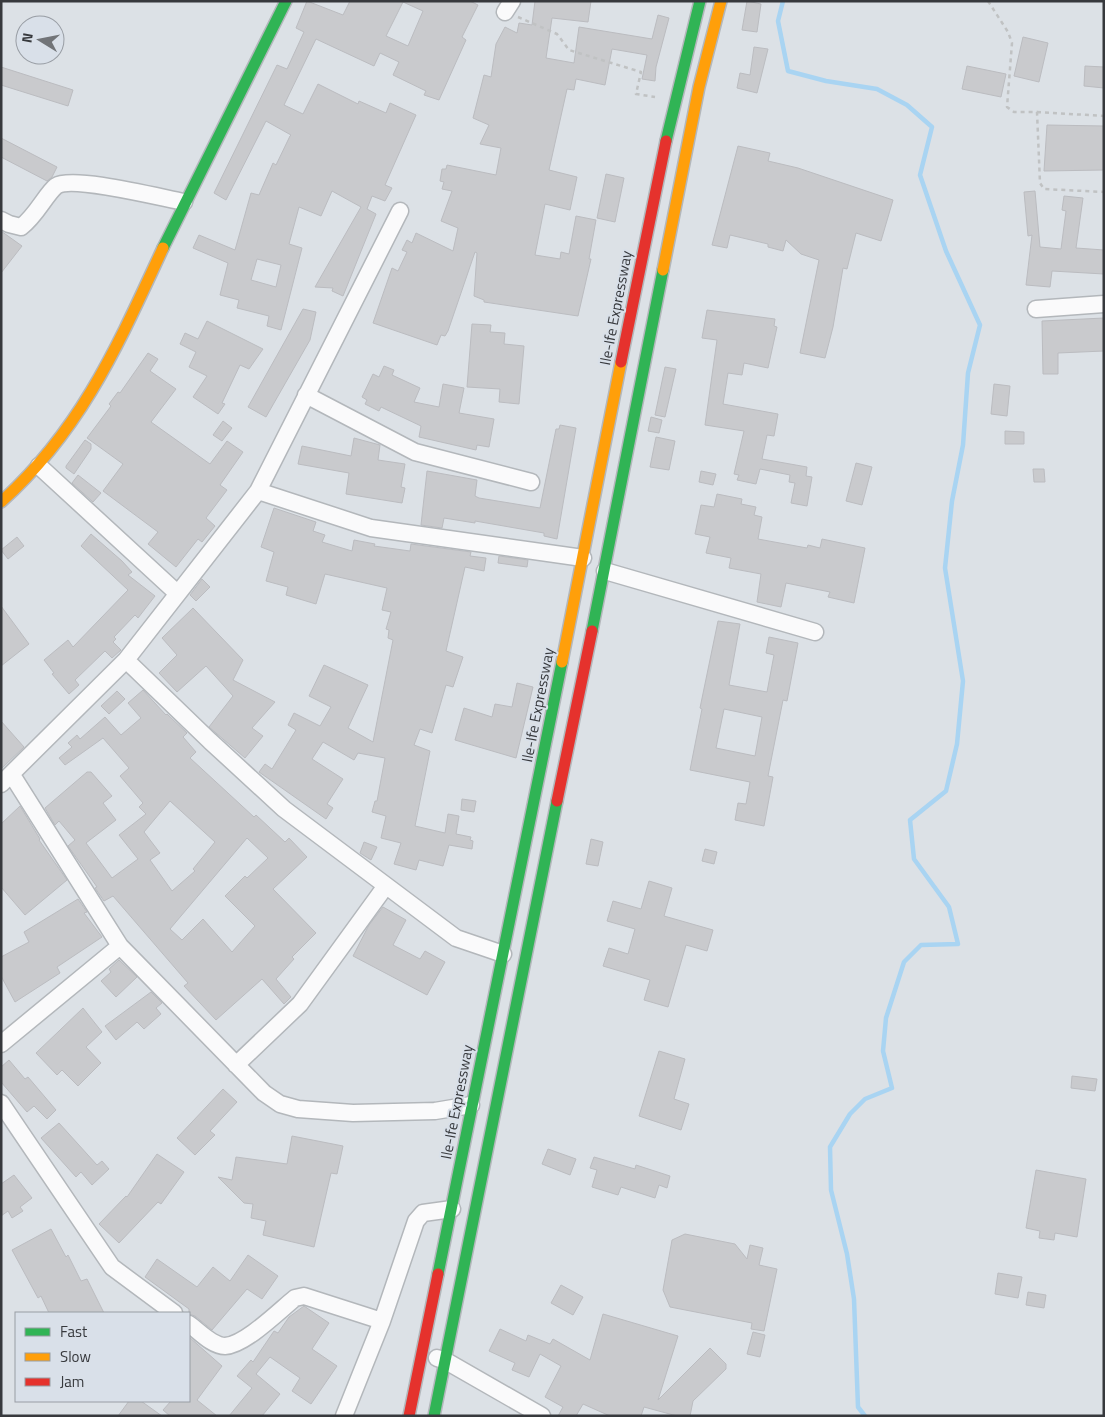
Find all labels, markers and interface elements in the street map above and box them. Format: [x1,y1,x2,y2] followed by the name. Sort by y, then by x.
[15,15,65,65] north arrow
[16,31,38,44] text: N
[593,249,638,367] street label: Ile-Ife Expressway
[515,646,560,764] street label: Ile-Ife Expressway
[434,1043,479,1161] street label: Ile-Ife Expressway
[15,1312,190,1402] legend
[60,1320,88,1343] text: Fast
[60,1345,91,1368] text: Slow
[60,1370,84,1393] text: Jam

